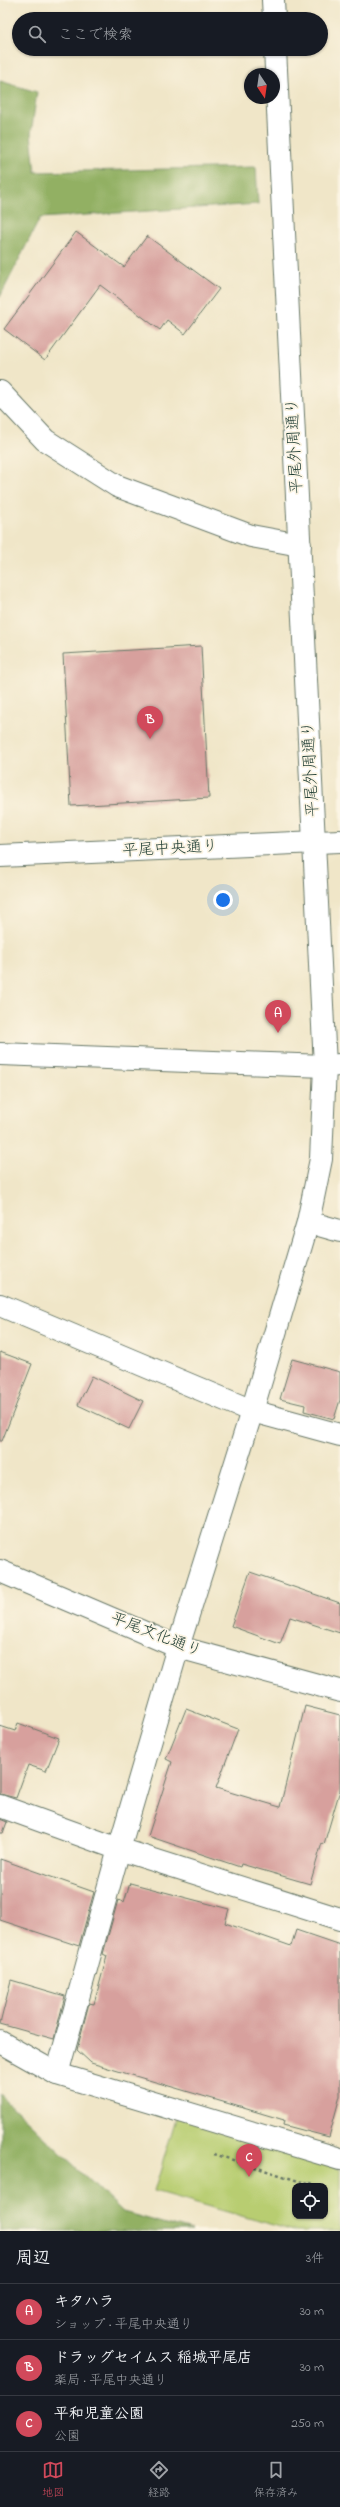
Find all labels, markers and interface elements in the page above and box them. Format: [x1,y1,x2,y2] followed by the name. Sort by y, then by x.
[12,12,328,56] search box
[26,23,48,45] icon: search
[58,24,133,46] text: ここで検索
[244,68,280,104] north arrow
[281,397,309,495] street label: 平尾外周通り
[137,706,163,739] pin: B
[297,720,325,818] street label: 平尾外周通り
[121,835,219,863] street label: 平尾中央通り
[213,890,233,910] your location
[265,1000,291,1033] pin: A
[107,1607,205,1663] street label: 平尾文化通り
[236,2144,262,2177] pin: C
[292,2183,328,2219] map controls
[292,2183,328,2219] button: locate
[16,2246,50,2271] text: 周辺
[306,2249,324,2268] text: 3件
[54,2291,114,2313] text: キタハラ
[25,2302,33,2321] text: A
[300,2302,324,2321] text: 30 m
[54,2315,193,2334] text: ショップ · 平尾中央通り
[54,2347,252,2369] text: ドラッグセイムス 稲城平尾店
[25,2358,33,2377] text: B
[300,2358,324,2377] text: 30 m
[54,2371,167,2390] text: 薬局 · 平尾中央通り
[54,2403,144,2425] text: 平和児童公園
[25,2414,33,2433] text: C
[291,2414,324,2433] text: 250 m
[54,2427,80,2446] text: 公園
[42,2459,64,2501] tab: 地図
[148,2459,170,2501] tab: 経路
[254,2459,298,2501] tab: 保存済み

